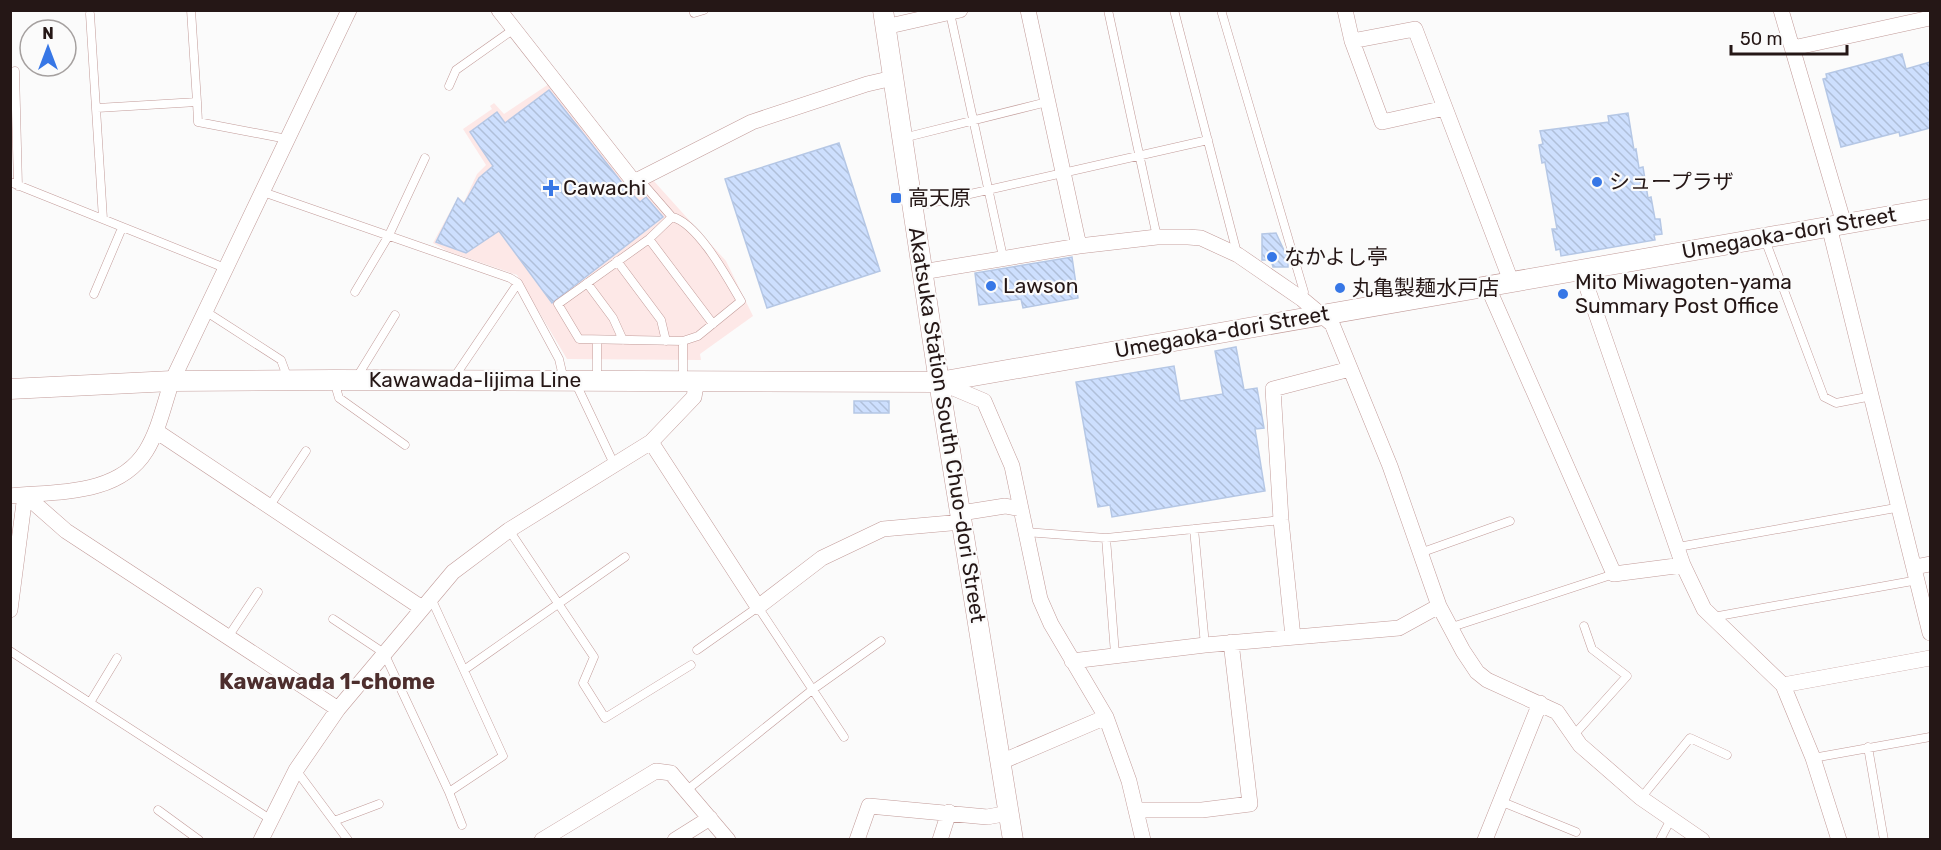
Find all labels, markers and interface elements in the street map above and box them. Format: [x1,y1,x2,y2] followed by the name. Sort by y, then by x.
[18,18,78,78] north arrow
[1731,18,1846,56] scale bar
[42,24,54,43] text: N
[1740,28,1783,50] text: 50 m
[1609,169,1734,194] place label: シュープラザ
[563,175,646,200] place label: Cawachi
[1590,175,1604,189] marker: シュープラザ
[544,181,558,195] marker: Cawachi
[908,185,971,210] place label: 高天原
[889,191,903,205] marker: 高天原
[1680,201,1898,264] street label: Umegaoka-dori Street
[904,225,991,624] street label: Akatsuka Station South Chuo-dori Street
[1284,244,1388,269] place label: なかよし亭
[1265,250,1279,264] marker: なかよし亭
[1575,269,1792,318] place label: Mito Miwagoten-yama Summary Post Office
[1003,273,1078,298] place label: Lawson
[1352,275,1499,300] place label: 丸亀製麺水戸店
[984,279,998,293] marker: Lawson
[1333,281,1347,295] marker: 丸亀製麺水戸店
[1556,287,1570,301] marker: Mito Miwagoten-yama Summary Post Office
[1113,300,1331,363] street label: Umegaoka-dori Street
[369,367,581,392] street label: Kawawada-Iijima Line
[219,668,435,695] district label: Kawawada 1-chome

